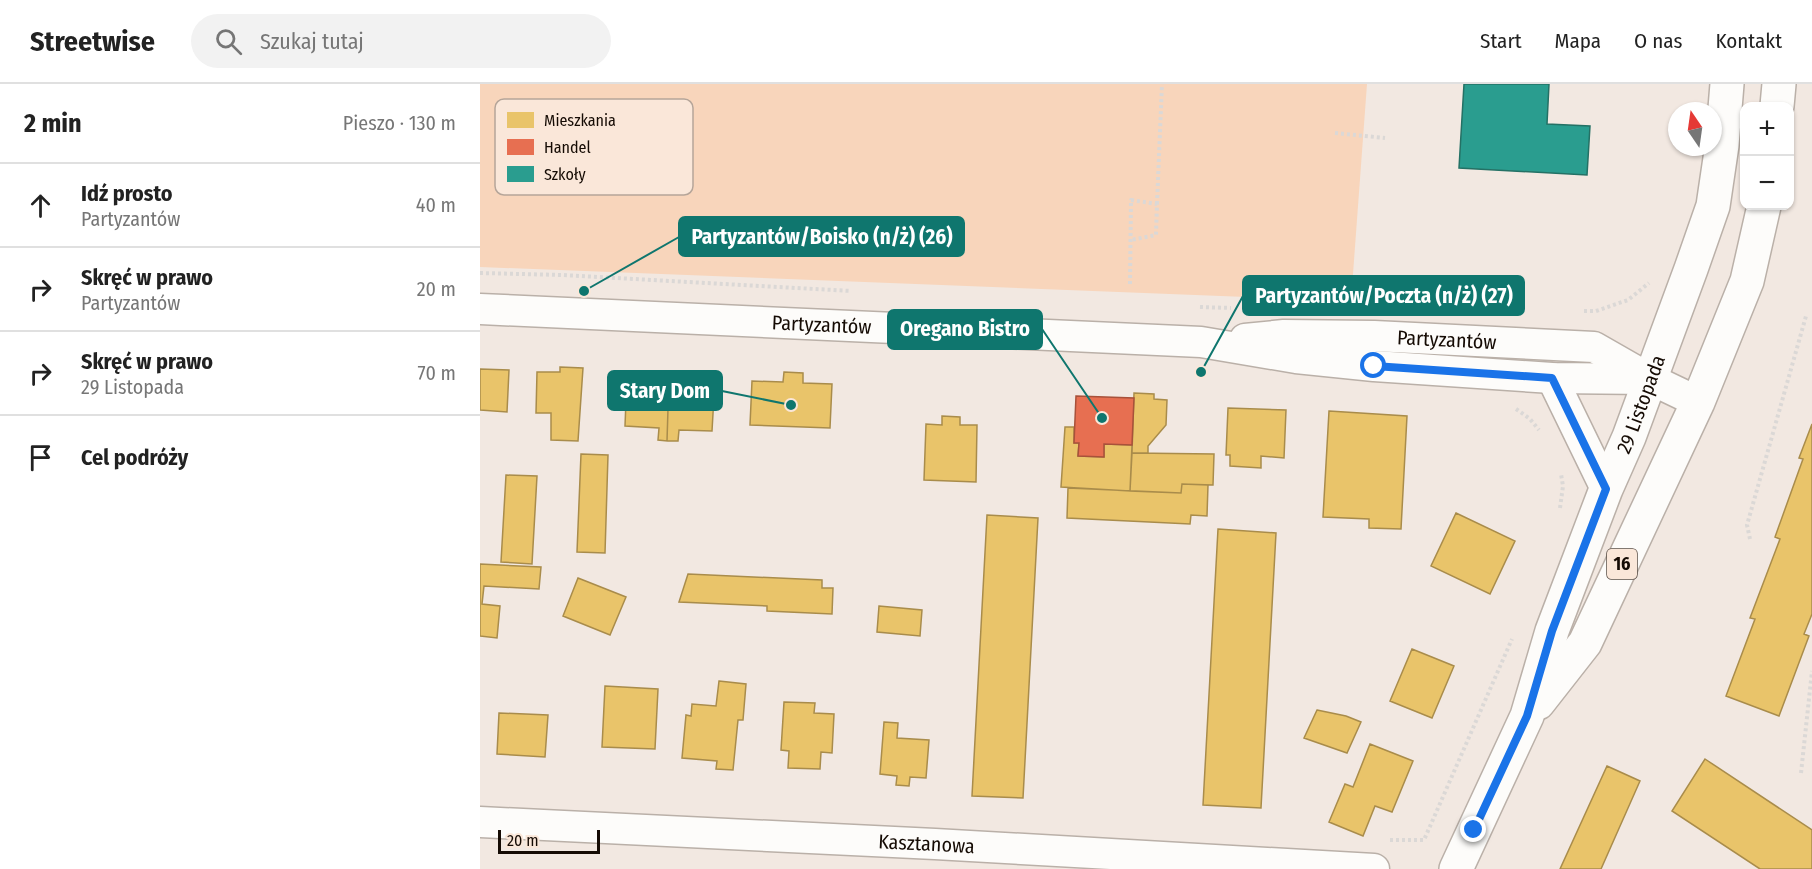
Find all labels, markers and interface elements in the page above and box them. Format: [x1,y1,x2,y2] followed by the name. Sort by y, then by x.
[191,14,611,68] search box
[30,25,155,58] text: Streetwise
[212,25,245,58] icon: search
[260,28,364,55] text: Szukaj tutaj
[1480,28,1522,54] text: Start
[1555,28,1601,54] text: Mapa
[1634,28,1682,54] text: O nas
[1715,28,1782,54] text: Kontakt
[495,99,693,195] legend
[1668,102,1722,156] north arrow
[1740,102,1794,210] map controls
[1740,102,1794,156] button: +
[24,108,82,139] text: 2 min
[343,111,456,135] text: Pieszo · 130 m
[544,111,616,130] text: Mieszkania
[544,138,591,157] text: Handel
[1740,156,1794,210] button: −
[544,165,586,184] text: Szkoły
[81,180,173,207] text: Idź prosto
[24,189,57,222] icon: ahead
[416,193,456,217] text: 40 m
[81,207,180,231] text: Partyzantów
[679,217,964,256] callout: Partyzantów/Boisko (n/ż) (26)
[691,224,953,250] text: Partyzantów/Boisko (n/ż) (26)
[81,264,213,291] text: Skręć w prawo
[24,273,57,306] icon: right
[1243,276,1524,315] callout: Partyzantów/Poczta (n/ż) (27)
[417,277,456,301] text: 20 m
[1255,283,1513,309] text: Partyzantów/Poczta (n/ż) (27)
[81,291,180,315] text: Partyzantów
[771,310,872,339] street label: Partyzantów
[888,310,1042,349] callout: Oregano Bistro
[900,316,1030,342] text: Oregano Bistro
[1396,325,1497,354] street label: Partyzantów
[81,348,213,375] text: Skręć w prawo
[1360,352,1386,378] route start
[1611,352,1670,457] street label: 29 Listopada
[24,357,57,390] icon: right
[418,361,456,385] text: 70 m
[608,371,722,410] callout: Stary Dom
[81,375,184,399] text: 29 Listopada
[620,378,710,404] text: Stary Dom
[24,441,57,474] icon: arrive
[81,444,188,471] text: Cel podróży
[1607,549,1637,579] road number: 16
[1460,816,1486,842] route end
[498,827,600,854] scale bar
[878,829,975,858] street label: Kasztanowa
[507,831,538,850] text: 20 m

